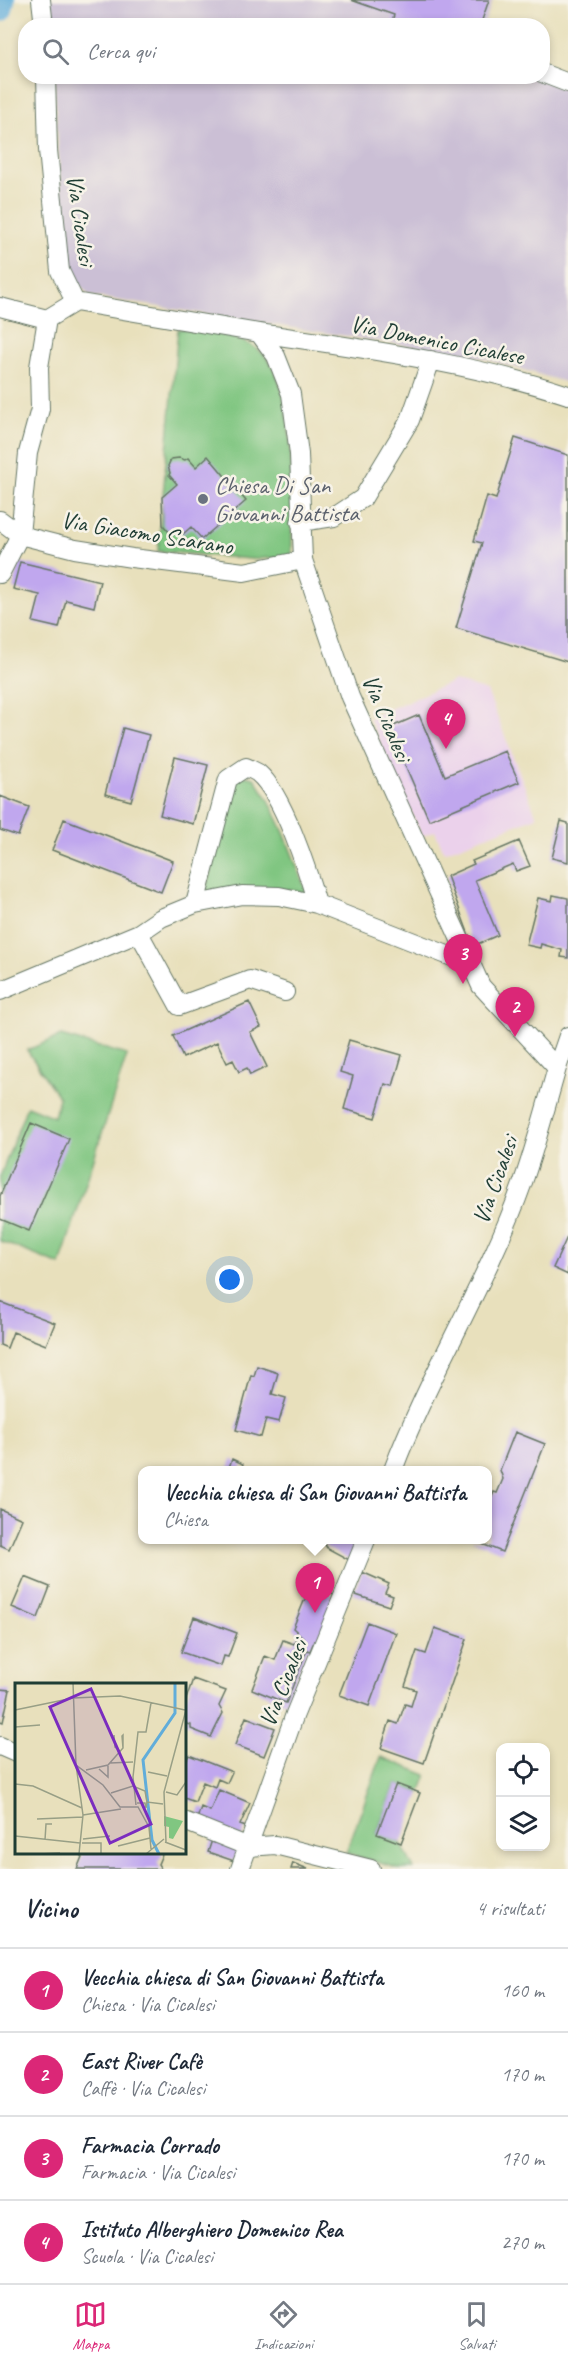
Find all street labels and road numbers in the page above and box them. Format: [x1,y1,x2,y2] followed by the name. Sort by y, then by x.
[60,173,103,271] street label: Via Cicalesi
[348,309,528,372] street label: Via Domenico Cicalese
[59,505,236,562] street label: Via Giacomo Scarano
[355,670,420,769] street label: Via Cicalesi
[465,1129,526,1228] street label: Via Cicalesi
[252,1632,315,1731] street label: Via Cicalesi

